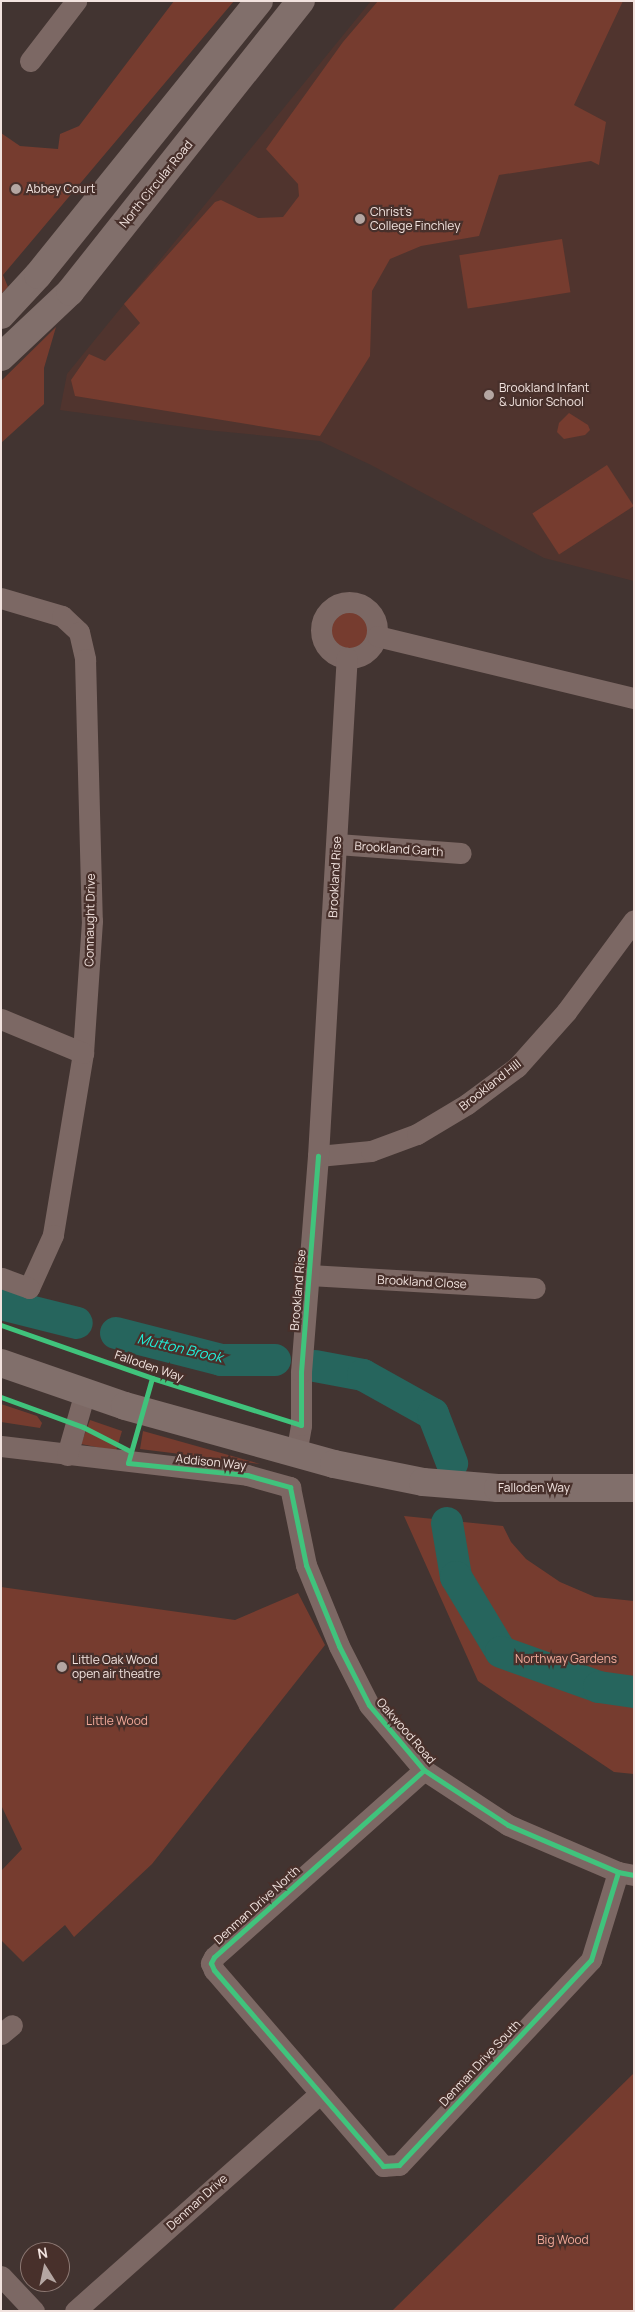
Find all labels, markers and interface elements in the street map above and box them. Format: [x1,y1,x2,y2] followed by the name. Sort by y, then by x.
[116,138,196,230] street label: North Circular Road
[26,182,95,196] place label: Abbey Court
[10,183,22,195] marker: Abbey Court
[370,205,461,233] place label: Christ's College Finchley
[354,213,366,225] marker: Christ's College Finchley
[499,381,589,409] place label: Brookland Infant & Junior School
[483,389,495,401] marker: Brookland Infant & Junior School
[326,836,344,918] street label: Brookland Rise
[354,839,444,859] street label: Brookland Garth
[82,873,98,967] street label: Connaught Drive
[456,1056,524,1114] street label: Brookland Hill
[287,1249,309,1331] street label: Brookland Rise
[377,1272,467,1292] street label: Brookland Close
[136,1330,224,1366] water label: Mutton Brook
[113,1347,185,1385] street label: Falloden Way
[175,1451,247,1473] street label: Addison Way
[498,1481,570,1495] street label: Falloden Way
[515,1652,617,1666] park label: Northway Gardens
[72,1653,160,1681] place label: Little Oak Wood open air theatre
[56,1661,68,1673] marker: Little Oak Wood open air theatre
[374,1695,438,1767] street label: Oakwood Road
[86,1714,148,1728] park label: Little Wood
[211,1863,303,1947] street label: Denman Drive North
[436,2017,524,2109] street label: Denman Drive South
[164,2171,230,2233] street label: Denman Drive
[537,2233,589,2247] park label: Big Wood
[20,2242,70,2292] north arrow
[36,2242,49,2263] text: N

